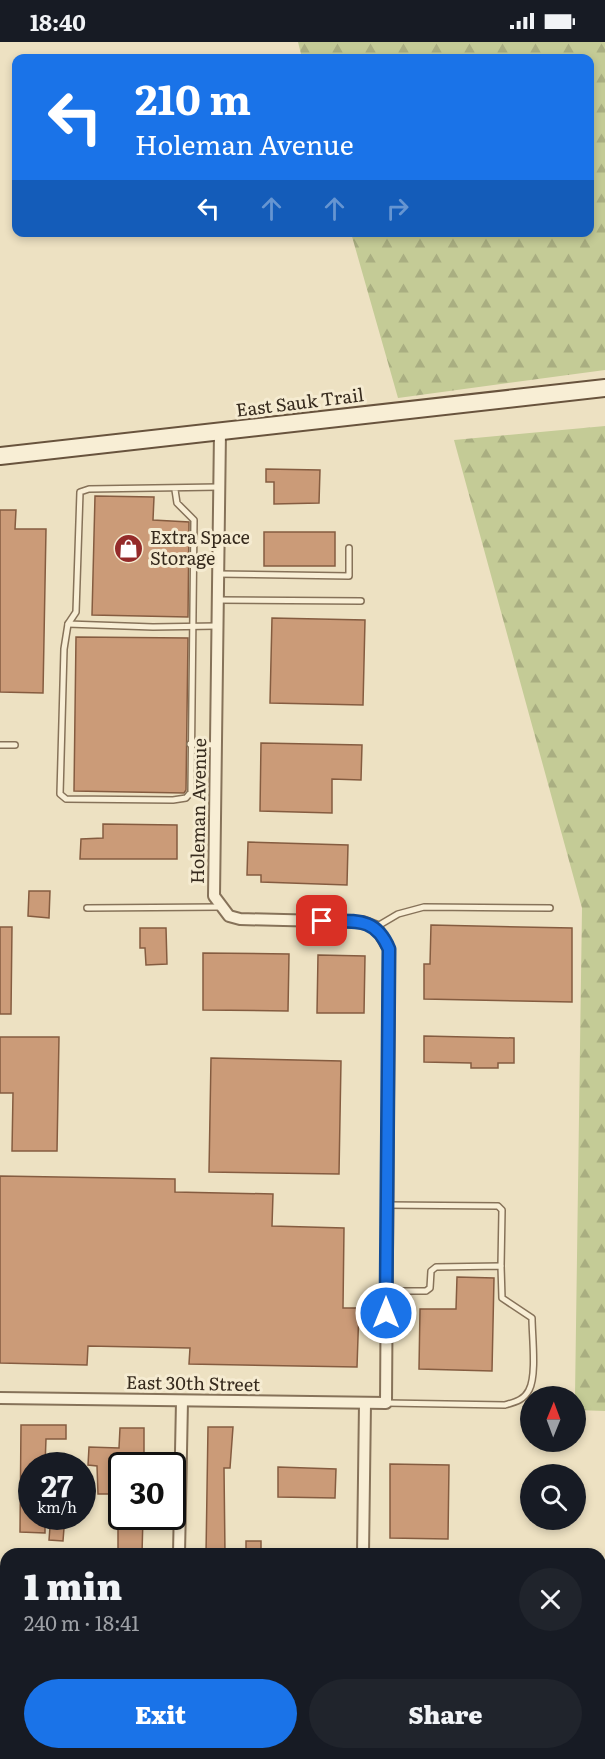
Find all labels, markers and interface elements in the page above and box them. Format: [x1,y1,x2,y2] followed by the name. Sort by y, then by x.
[30,5,86,38] text: 18:40
[135,66,251,128] text: 210 m
[36,78,114,156] icon: left
[135,123,354,163] text: Holeman Avenue
[192,192,225,225] icon: left
[255,192,288,225] icon: ahead
[318,192,351,225] icon: ahead
[381,192,414,225] icon: right
[234,380,365,423] street label: East Sauk Trail
[150,523,250,571] place label: Extra Space Storage
[113,532,145,564] shop icon: Extra Space Storage
[183,738,212,884] street label: Holeman Avenue
[296,895,347,946] pin
[305,904,338,937] icon: arrive
[354,1281,418,1345] position arrow
[126,1368,261,1397] street label: East 30th Street
[520,1386,586,1452] north arrow
[520,1386,586,1530] map controls
[108,1452,186,1530] speed limit sign: 30
[41,1462,73,1506] text: 27
[520,1464,586,1530] button: search
[37,1495,77,1518] text: km/h
[24,1558,122,1611] text: 1 min
[519,1568,582,1631] button: close
[24,1607,139,1637] text: 240 m · 18:41
[24,1679,297,1748] button: Exit
[309,1679,582,1748] button: Share

